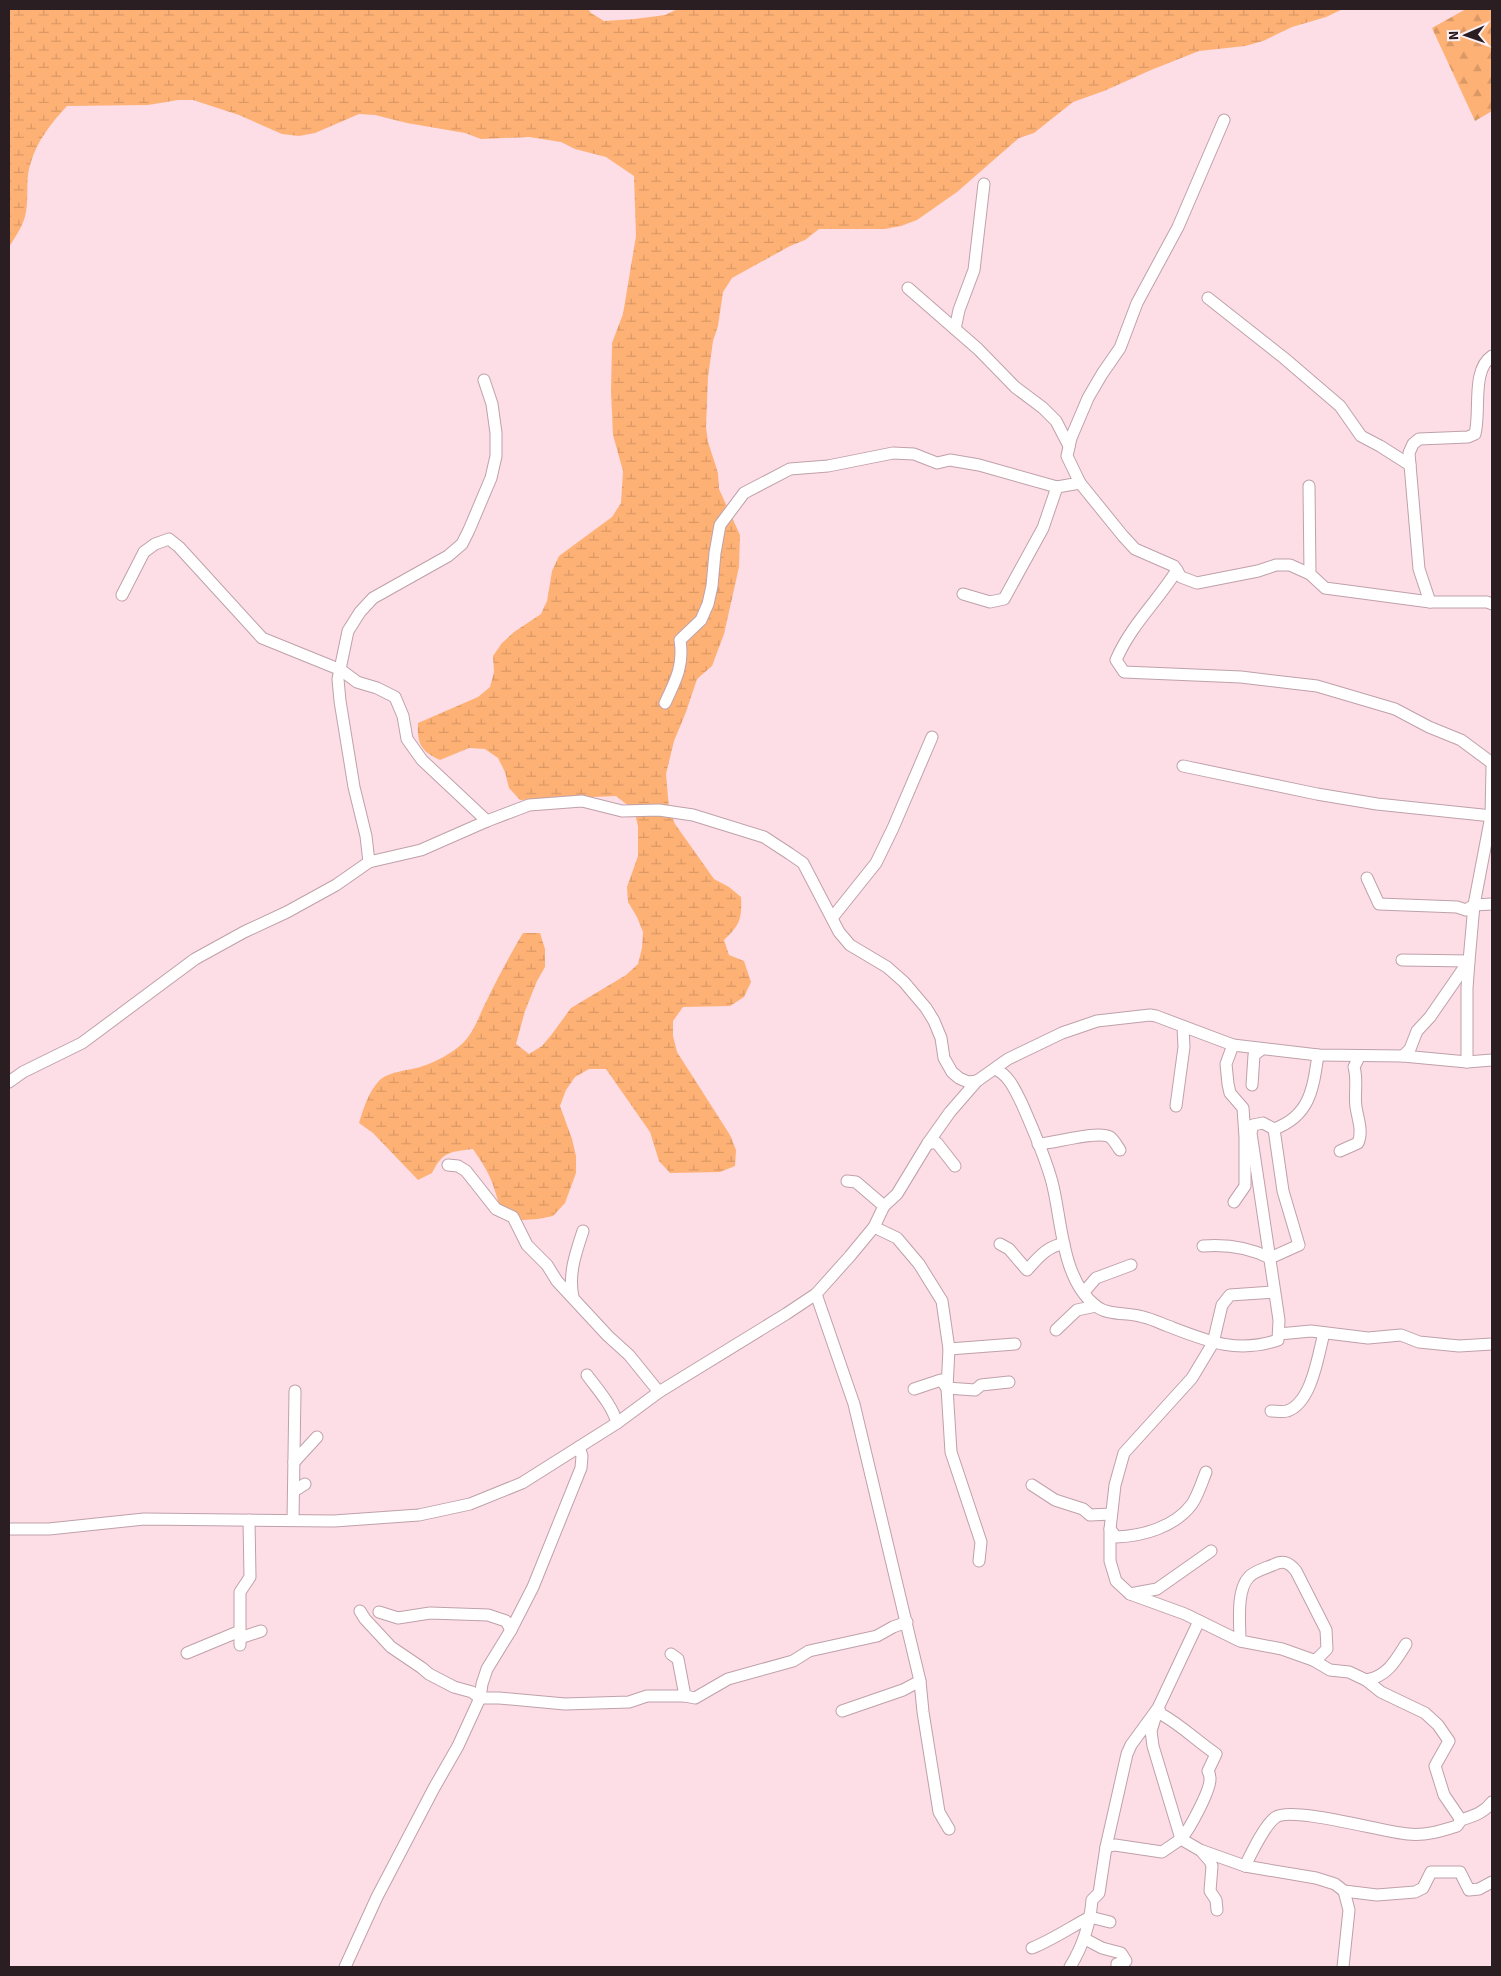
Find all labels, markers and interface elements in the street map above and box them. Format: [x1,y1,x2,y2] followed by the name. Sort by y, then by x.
[1441,10,1491,60] north arrow
[1444,30,1464,40] text: N

